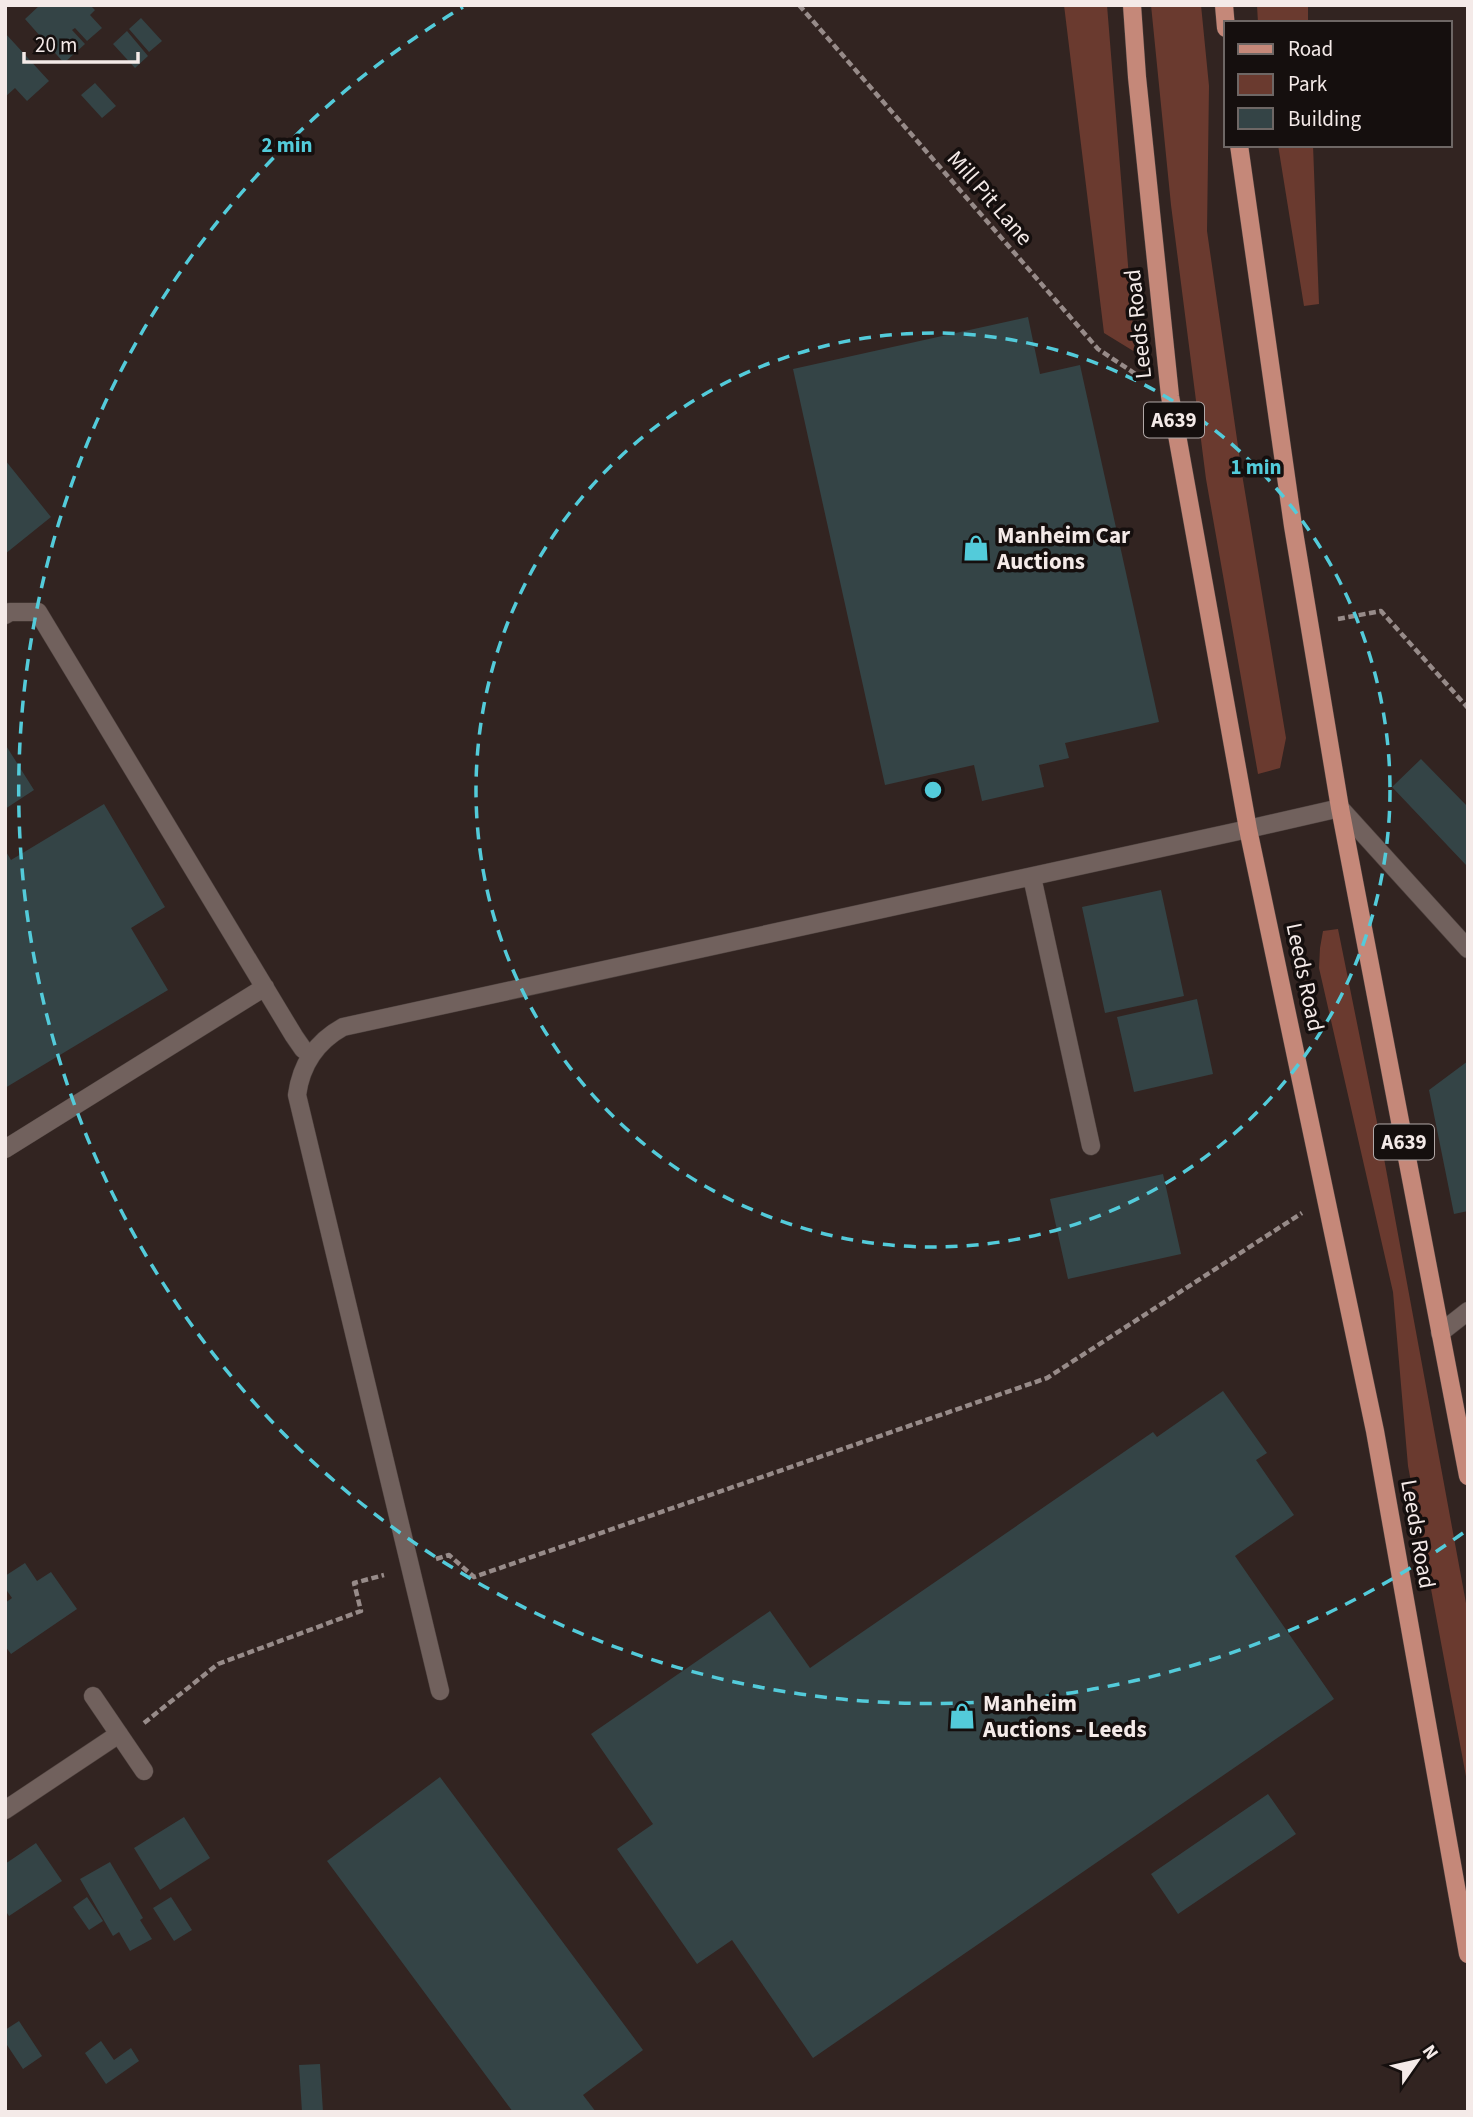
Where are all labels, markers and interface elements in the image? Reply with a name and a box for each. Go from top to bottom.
scale bar [24,21,138,65]
legend [1224,21,1452,147]
text: 20 m [35,30,77,60]
text: Road [1288,34,1333,64]
text: Park [1288,69,1328,99]
text: Building [1288,104,1362,134]
text: 2 min [261,130,313,160]
street label: Mill Pit Lane [939,143,1041,253]
street label: Leeds Road [1116,268,1160,380]
road number: A639 [1144,402,1204,438]
text: 1 min [1230,452,1282,482]
place label: Manheim Car Auctions [996,519,1131,578]
shop icon: Manheim Car Auctions [961,533,991,563]
centre of rings [921,778,945,802]
street label: Leeds Road [1277,920,1333,1034]
road number: A639 [1374,1124,1434,1160]
street label: Leeds Road [1392,1477,1444,1591]
place label: Manheim Auctions - Leeds [982,1687,1147,1746]
shop icon: Manheim Auctions - Leeds [947,1701,977,1731]
north arrow [1382,2026,1452,2096]
text: N [1415,2040,1445,2065]

